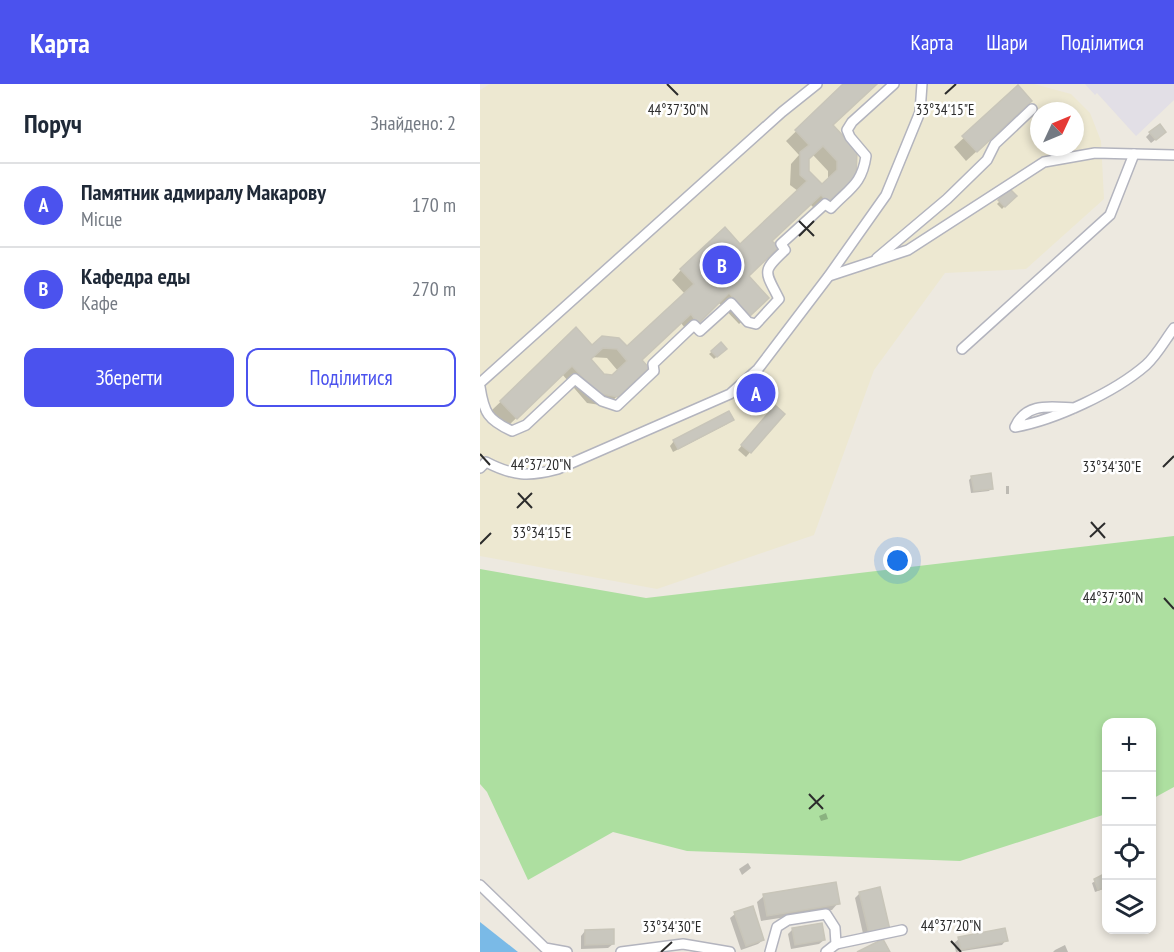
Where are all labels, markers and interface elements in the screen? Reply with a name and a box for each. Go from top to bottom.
text: Карта [30,24,90,61]
text: Карта [911,29,953,56]
text: Шари [986,29,1028,56]
text: Поділитися [1061,29,1144,56]
text: 44°37'30"N [648,100,708,119]
text: 33°34'15"E [915,100,975,119]
north arrow [1030,102,1084,156]
text: Поруч [24,107,82,140]
text: Знайдено: 2 [370,110,456,136]
text: Памятник адмиралу Макарову [81,178,326,206]
text: A [38,192,49,218]
text: 170 m [412,192,456,218]
text: Місце [81,206,122,232]
pin: B [702,242,742,288]
text: Кафедра еды [81,262,190,290]
text: B [39,276,48,302]
text: 270 m [412,276,456,302]
text: Кафе [81,290,118,316]
button: Зберегти [24,348,234,407]
button: Поділитися [246,348,456,407]
pin: A [736,370,776,416]
text: 44°37'20"N [511,455,571,474]
text: 33°34'30"E [1082,457,1142,476]
text: 33°34'15"E [512,523,572,542]
your location [883,546,912,575]
text: 44°37'30"N [1083,588,1143,607]
map controls [1102,718,1156,934]
button: + [1102,718,1156,772]
button: − [1102,772,1156,826]
button: locate [1102,826,1156,880]
button: layers [1102,880,1156,934]
text: 44°37'20"N [921,916,981,935]
text: 33°34'30"E [642,917,702,936]

